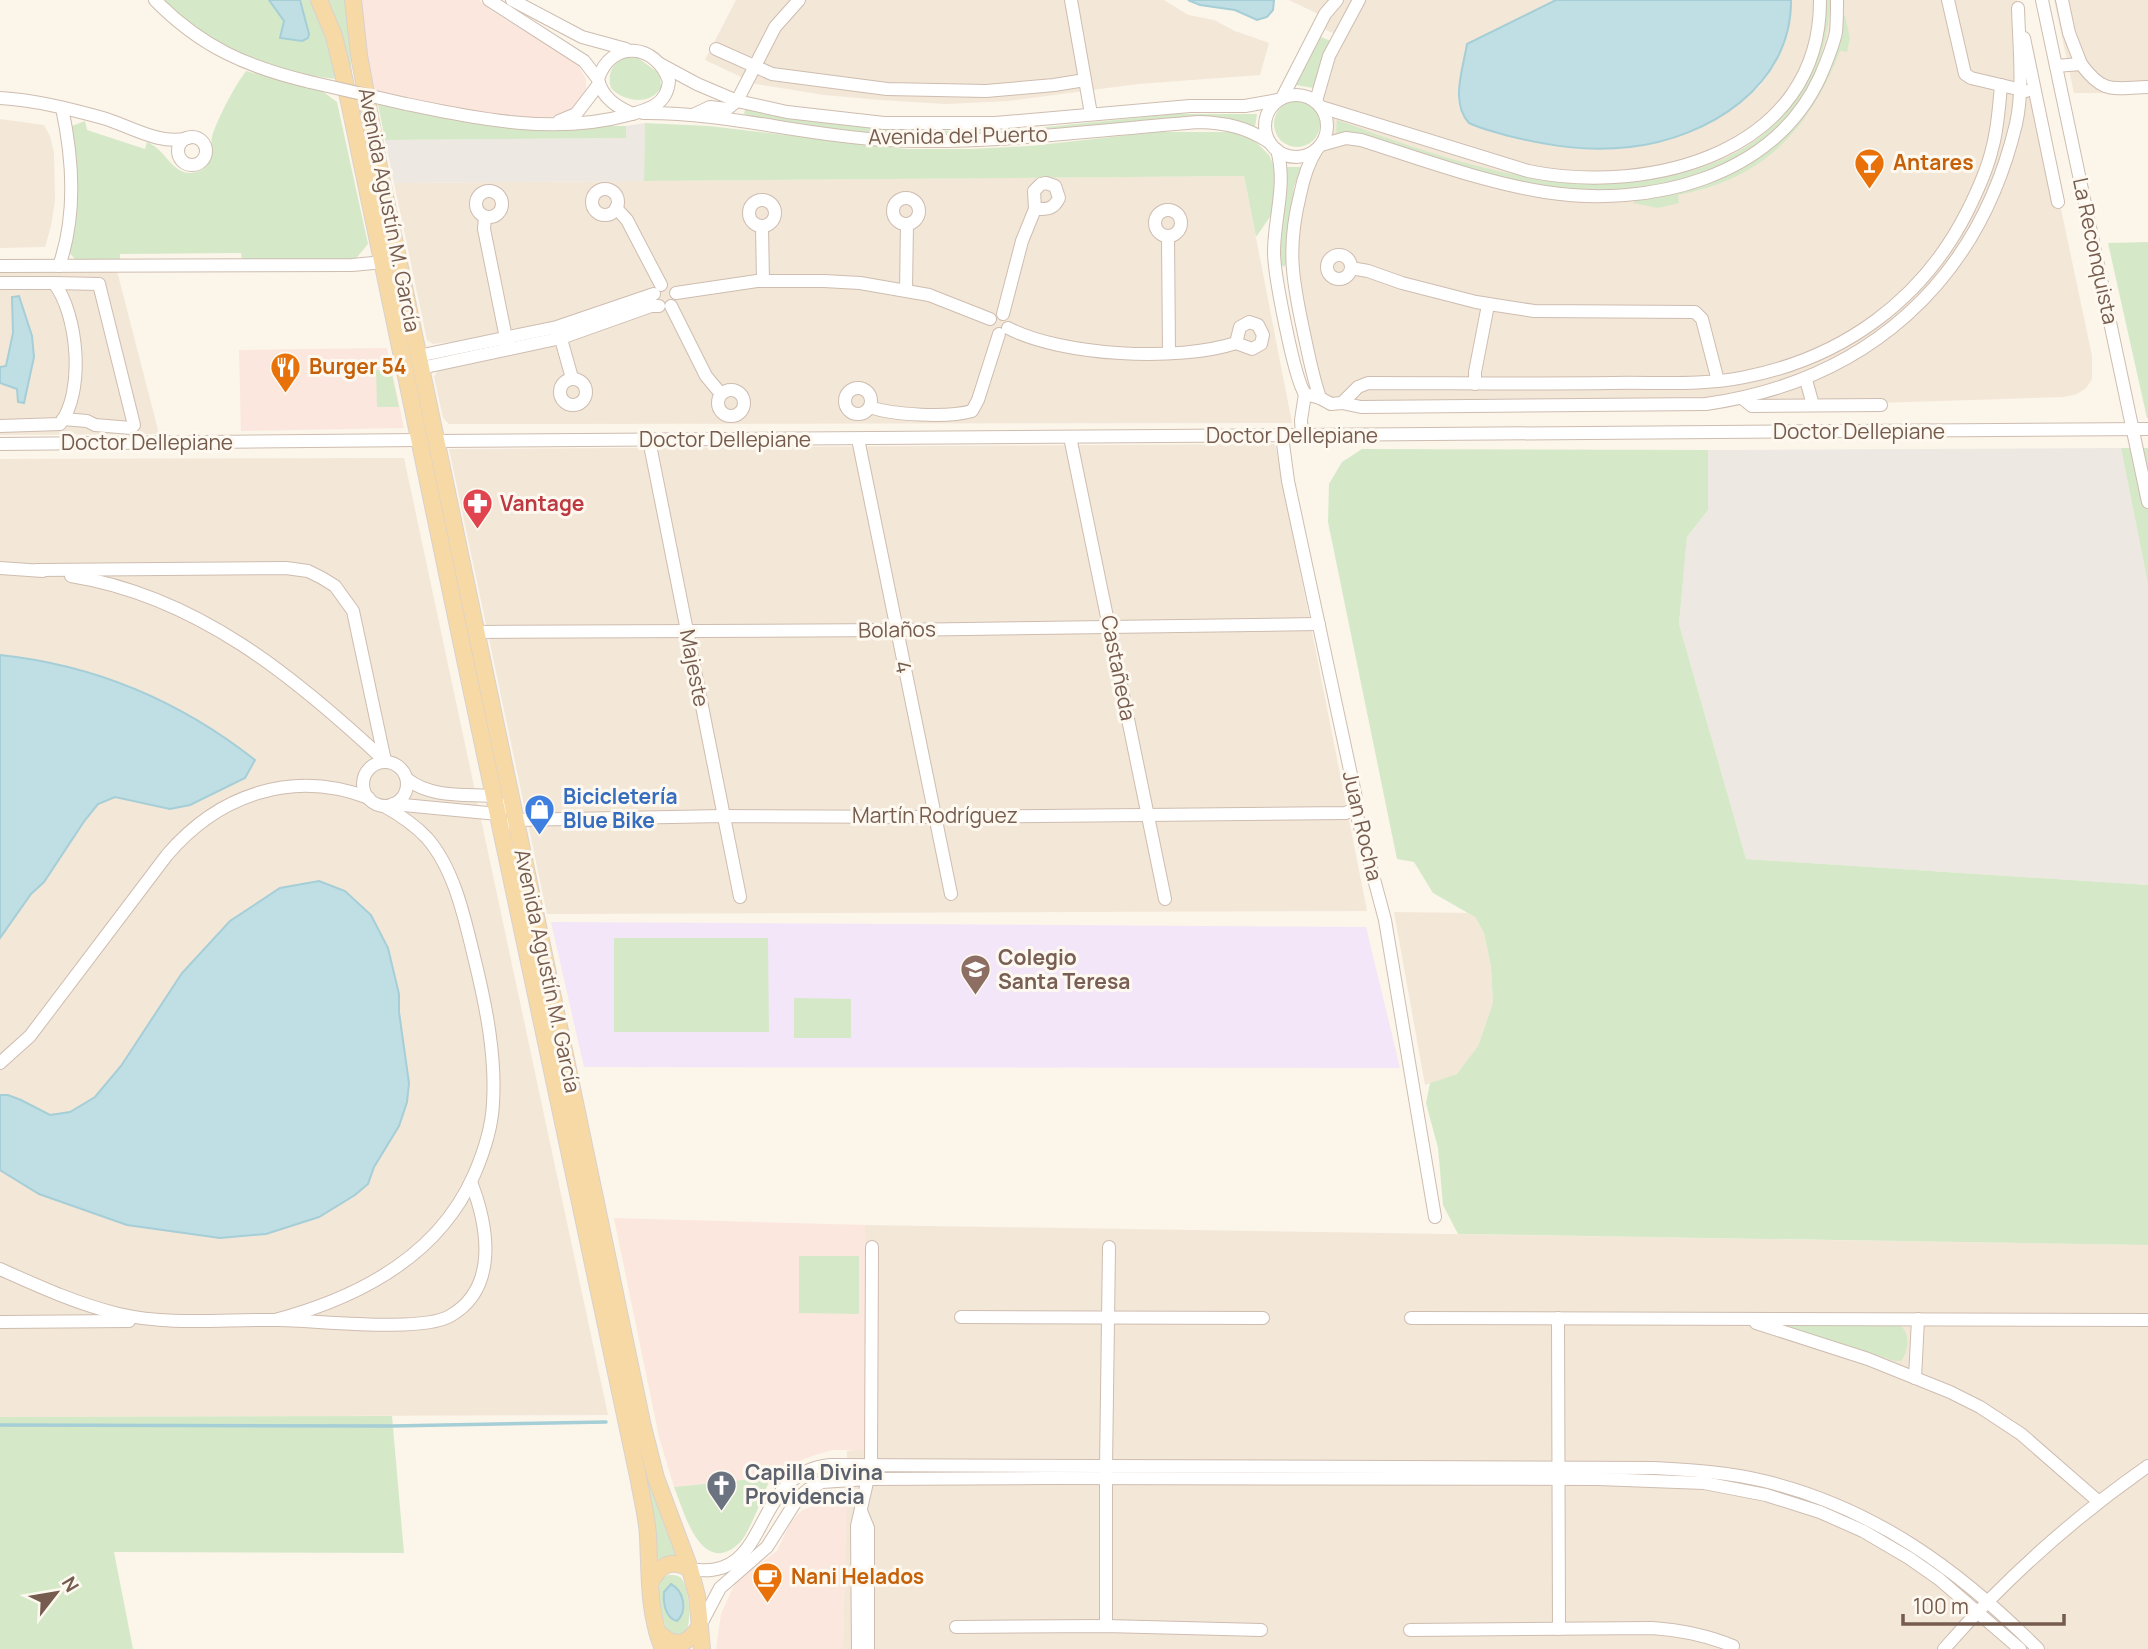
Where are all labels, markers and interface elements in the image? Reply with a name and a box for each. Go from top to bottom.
street label: Avenida Agustín M. García [353,85,427,334]
street label: Avenida del Puerto [868,119,1048,151]
bar icon: Antares [1853,146,1887,190]
place label: Antares [1893,148,1974,176]
street label: La Reconquista [2067,175,2125,327]
restaurant icon: Burger 54 [269,350,303,394]
place label: Burger 54 [309,352,407,380]
street label: Doctor Dellepiane [1773,417,1945,445]
street label: Doctor Dellepiane [1206,421,1378,449]
street label: Doctor Dellepiane [639,425,811,453]
street label: Doctor Dellepiane [61,428,233,456]
pharmacy icon: Vantage [460,487,494,531]
place label: Vantage [500,489,585,517]
street label: Castañeda [1095,613,1143,723]
street label: Bolaños [858,614,936,644]
street label: Majeste [674,627,716,709]
street label: 4 [889,658,919,676]
street label: Juan Rocha [1337,768,1389,883]
place label: Bicicletería Blue Bike [563,782,678,834]
shop icon: Bicicletería Blue Bike [523,792,557,836]
street label: Martín Rodríguez [852,801,1018,829]
street label: Avenida Agustín M. García [508,846,588,1095]
place label: Colegio Santa Teresa [998,943,1130,995]
school or university icon: Colegio Santa Teresa [958,953,992,997]
place label: Capilla Divina Providencia [745,1458,883,1510]
church icon: Capilla Divina Providencia [705,1468,739,1512]
north arrow [21,1558,91,1628]
cafe icon: Nani Helados [751,1560,785,1604]
place label: Nani Helados [791,1562,924,1590]
text: N [56,1572,85,1597]
scale bar [1903,1582,2064,1626]
text: 100 m [1913,1592,1969,1620]

